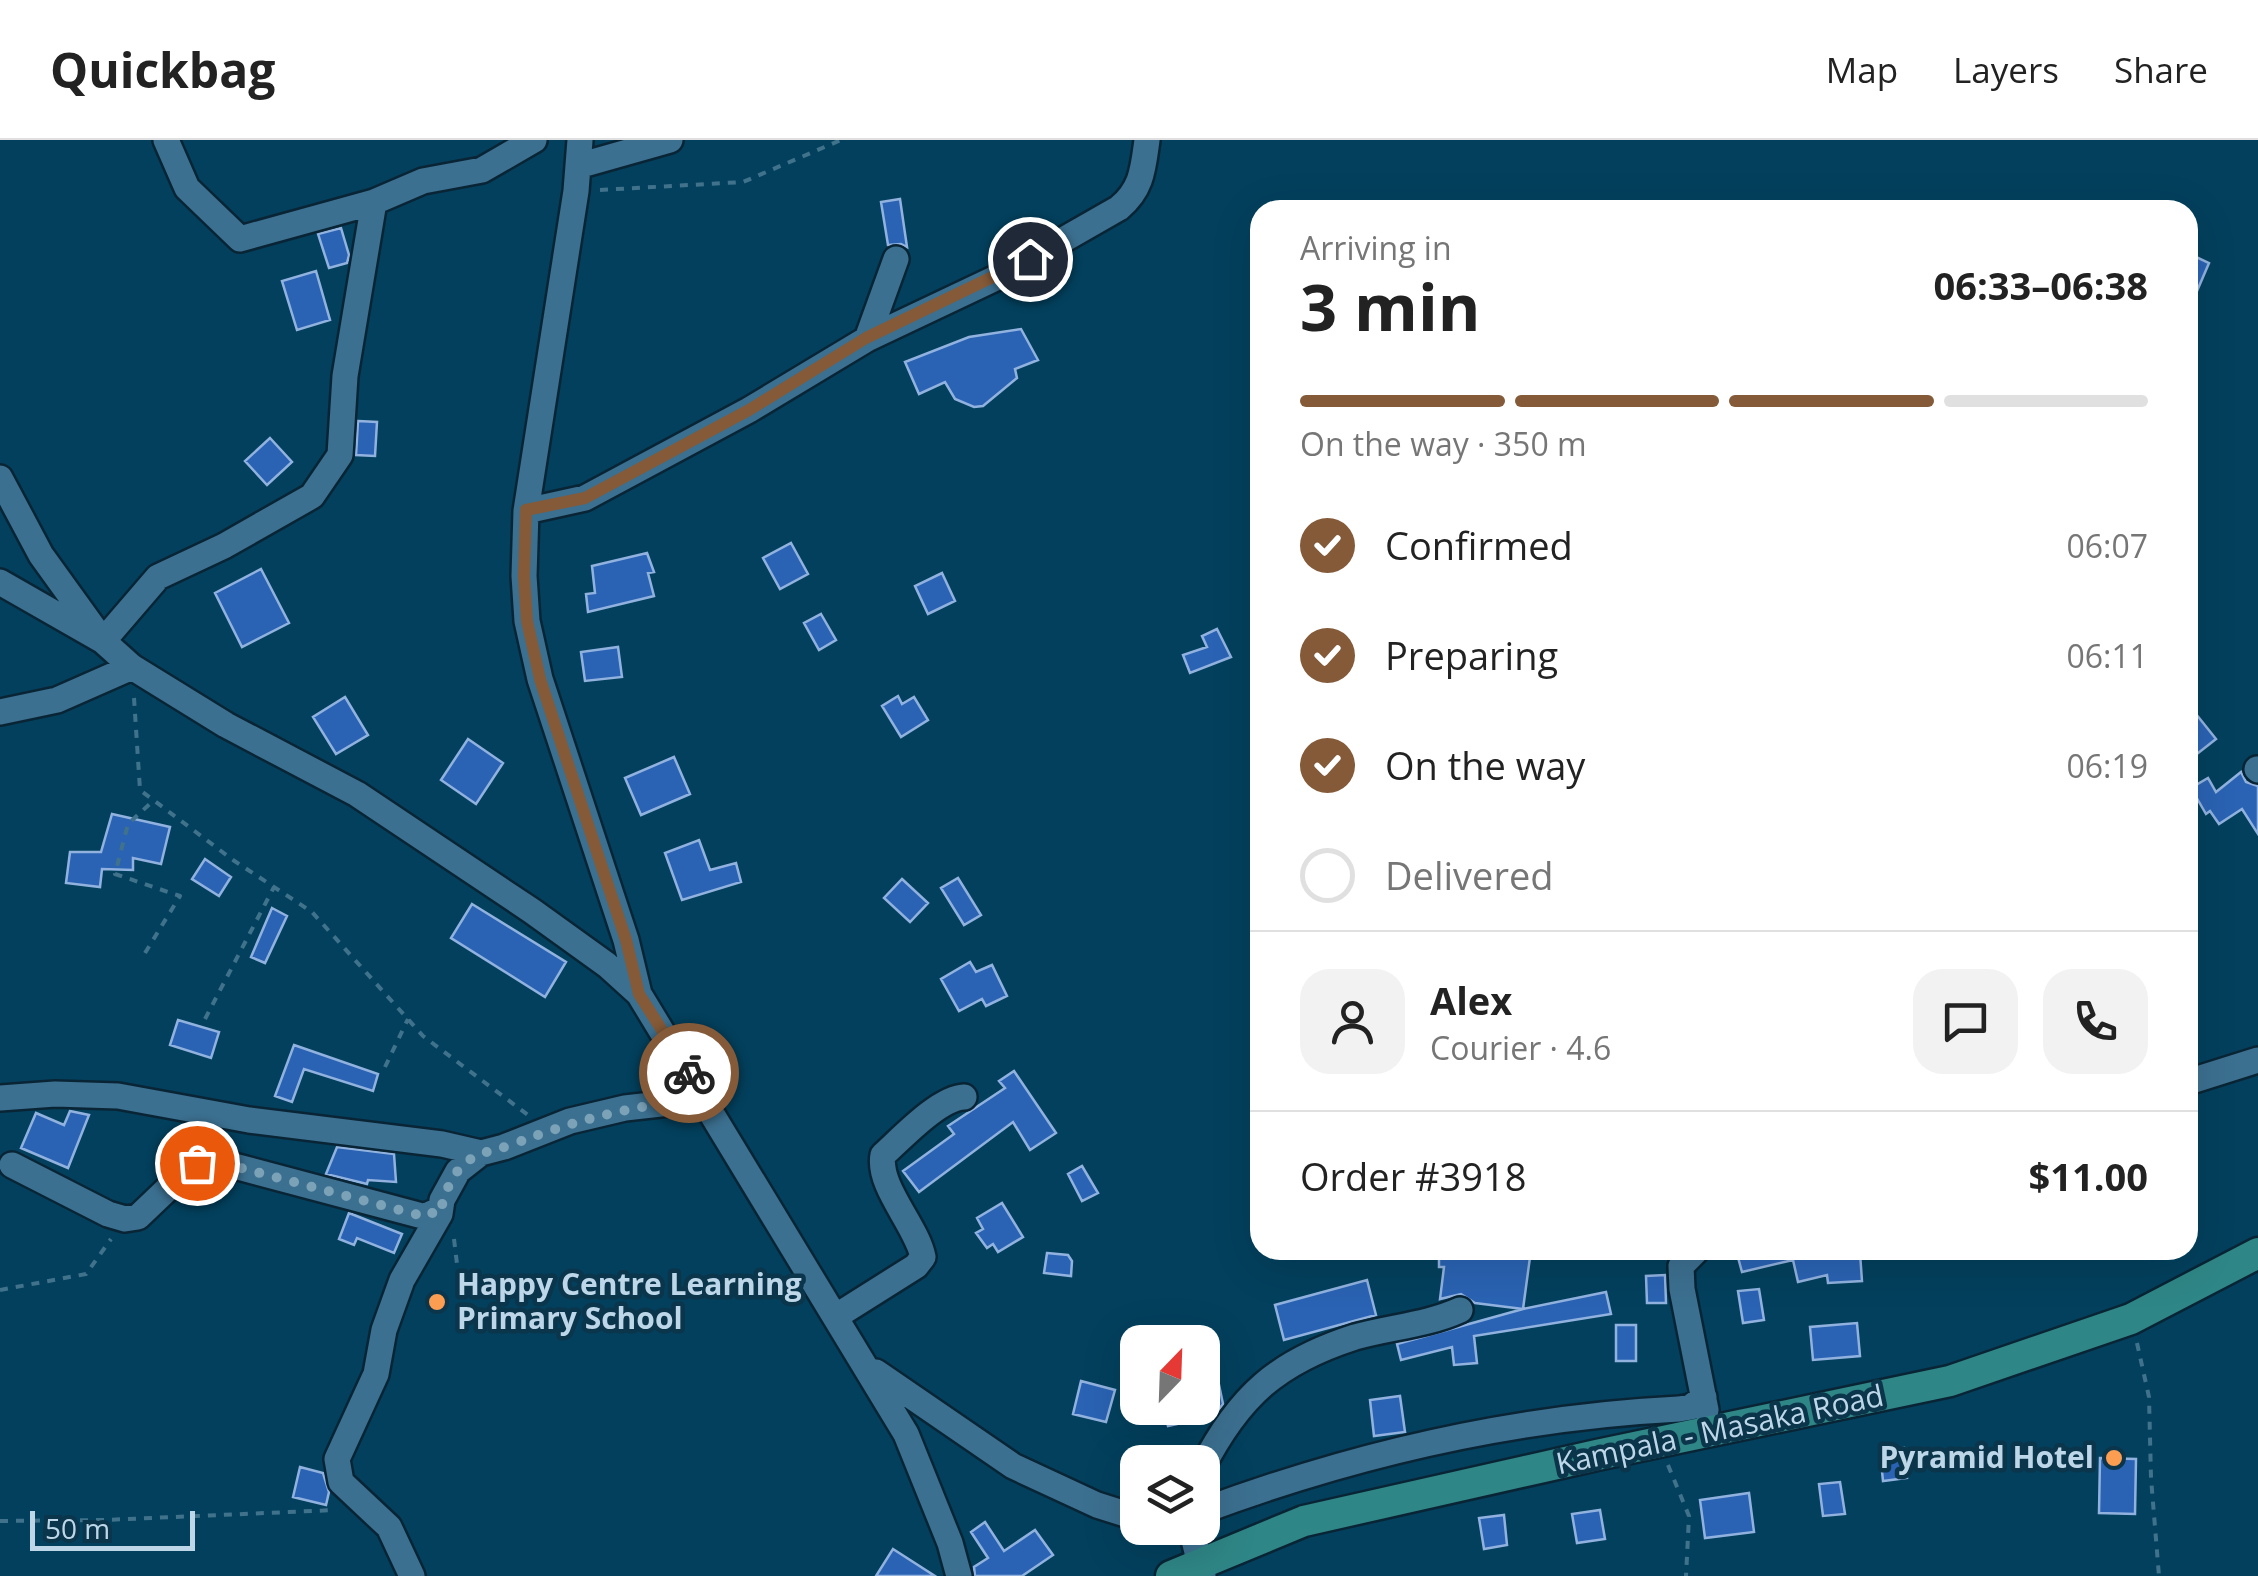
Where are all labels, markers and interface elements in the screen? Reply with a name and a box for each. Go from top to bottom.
text: Quickbag [50,37,275,102]
text: Map [1826,46,1898,93]
text: Layers [1953,46,2059,93]
text: Share [2114,46,2208,93]
pin [988,217,1073,302]
text: Arriving in [1300,226,1452,269]
icon: home [1003,232,1058,287]
text: 06:33–06:38 [1934,259,2148,311]
text: 3 min [1300,262,1480,350]
text: On the way · 350 m [1300,422,1587,465]
icon: check [1300,518,1355,573]
text: Confirmed [1385,519,1573,571]
text: 06:07 [2066,524,2148,567]
icon: check [1300,628,1355,683]
text: Preparing [1385,629,1558,681]
text: 06:11 [2066,634,2148,677]
icon: check [1300,738,1355,793]
text: On the way [1385,739,1585,791]
text: 06:19 [2066,744,2148,787]
text: Delivered [1385,849,1554,901]
button: person [1300,969,1405,1074]
button: chat [1913,969,2018,1074]
button: phone [2043,969,2148,1074]
text: Alex [1430,974,1512,1026]
courier [639,1023,739,1123]
text: Courier · 4.6 [1430,1026,1611,1069]
icon: bike [662,1046,717,1101]
pin [155,1121,240,1206]
icon: bag [170,1136,225,1191]
text: Order #3918 [1300,1150,1527,1202]
text: $11.00 [2029,1150,2148,1202]
place label: Happy Centre Learning Primary School [457,1263,802,1338]
marker: Happy Centre Learning Primary School [426,1291,448,1313]
north arrow [1120,1325,1220,1425]
map controls [1120,1325,1220,1545]
street label: Kampala - Masaka Road [1552,1374,1887,1483]
place label: Pyramid Hotel [1880,1436,2094,1477]
button: layers [1120,1445,1220,1545]
marker: Pyramid Hotel [2103,1447,2125,1469]
scale bar [30,1506,195,1550]
text: 50 m [45,1509,110,1547]

